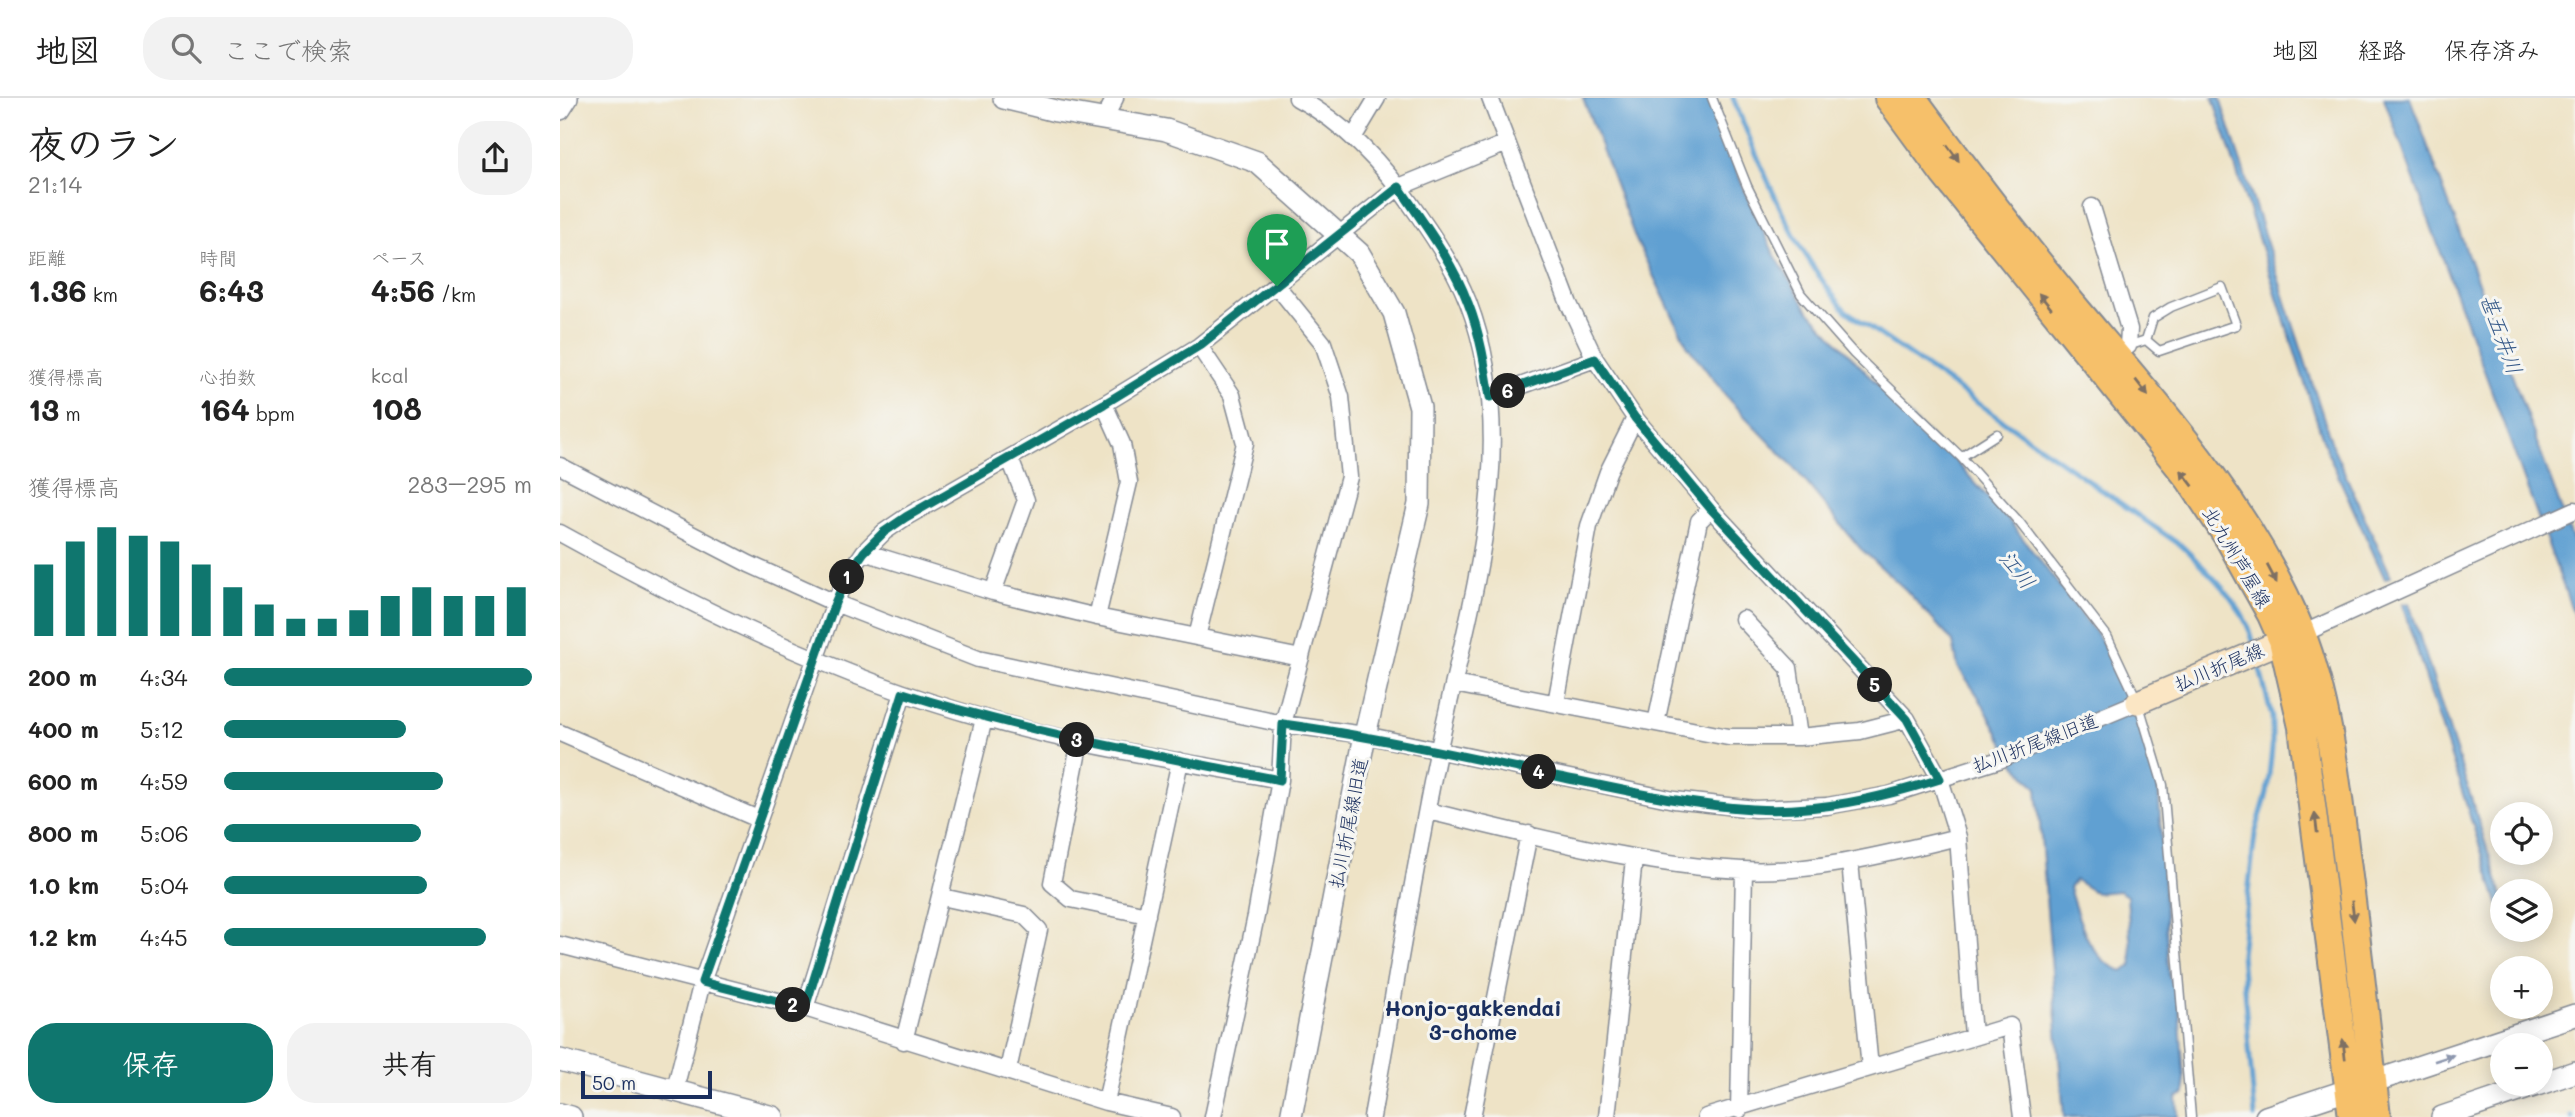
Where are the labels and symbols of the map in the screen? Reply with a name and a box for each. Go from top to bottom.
one-way arrow [1946,144,1960,162]
pin [1247,214,1307,286]
water label: 甚五井川 [2475,289,2529,378]
one-way arrow [2038,292,2053,310]
pin: 6 [1490,374,1525,408]
one-way arrow [2134,378,2149,396]
one-way arrow [2181,469,2195,487]
street label: 北九州芦屋線 [2197,501,2278,612]
water label: 江川 [1994,544,2042,594]
pin: 1 [830,560,864,594]
one-way arrow [2266,564,2278,583]
street label: 払川折尾線 [2170,636,2267,697]
pin: 5 [1858,668,1892,702]
street label: 払川折尾線旧道 [1968,707,2101,778]
pin: 3 [1060,722,1094,758]
pin: 4 [1522,754,1556,790]
street label: 払川折尾線旧道 [1323,755,1372,891]
one-way arrow [2310,812,2321,834]
one-way arrow [2348,900,2359,922]
pin: 2 [776,988,810,1023]
district label: Honjo-gakkendai 3-chome [1384,994,1562,1045]
one-way arrow [2339,1038,2350,1060]
one-way arrow [2434,1052,2455,1062]
scale bar [581,1068,712,1100]

